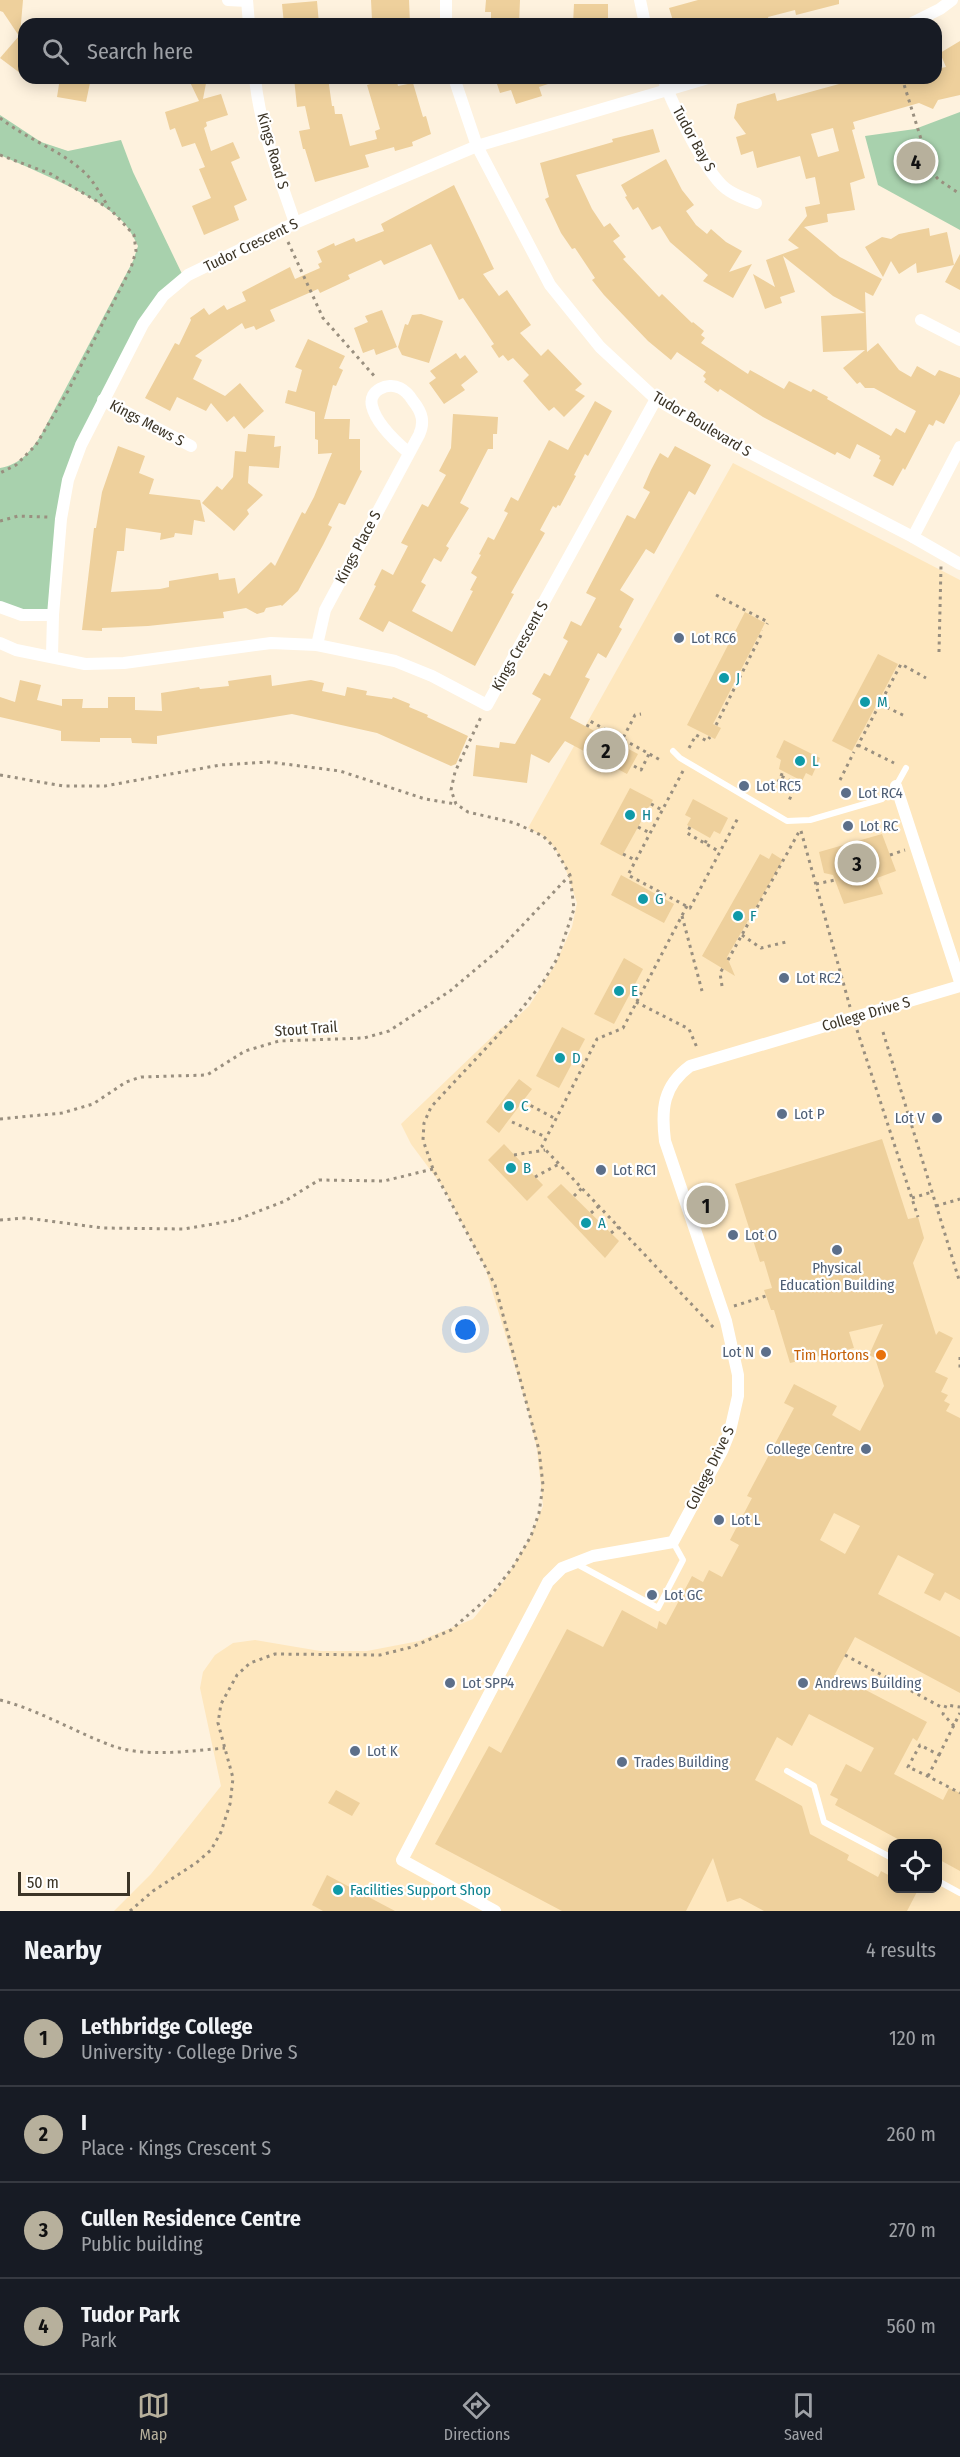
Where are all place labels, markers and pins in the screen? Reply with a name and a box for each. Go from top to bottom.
pin: 4 [896,138,936,184]
place label: Lot RC6 [691,629,736,647]
marker: Lot RC6 [672,631,686,645]
place label: J [736,669,740,687]
marker: J [717,671,731,685]
place label: M [877,693,888,711]
marker: M [858,695,872,709]
pin: 2 [586,728,626,772]
place label: L [812,752,819,770]
marker: L [793,754,807,768]
place label: Lot RC5 [756,777,801,795]
marker: Lot RC5 [737,779,751,793]
place label: Lot RC4 [858,784,903,802]
marker: Lot RC4 [839,786,853,800]
place label: H [642,806,651,824]
marker: H [623,808,637,822]
place label: Lot RC [860,817,899,835]
marker: Lot RC [841,819,855,833]
pin: 3 [838,840,876,886]
place label: G [655,890,664,908]
marker: G [636,892,650,906]
place label: F [750,907,757,925]
marker: F [731,909,745,923]
place label: Lot RC2 [796,969,841,987]
marker: Lot RC2 [777,971,791,985]
place label: E [631,982,638,1000]
marker: E [612,984,626,998]
place label: D [572,1049,581,1067]
marker: D [553,1051,567,1065]
place label: C [521,1097,529,1115]
marker: C [502,1099,516,1113]
place label: Lot P [794,1105,825,1123]
marker: Lot P [775,1107,789,1121]
place label: Lot V [895,1109,925,1127]
marker: Lot V [930,1111,944,1125]
place label: B [523,1159,531,1177]
marker: B [504,1161,518,1175]
place label: Lot RC1 [613,1161,656,1179]
marker: Lot RC1 [594,1163,608,1177]
pin: 1 [686,1182,726,1228]
place label: A [598,1214,606,1232]
marker: A [579,1216,593,1230]
place label: Lot O [745,1226,777,1244]
marker: Lot O [726,1228,740,1242]
marker: Physical Education Building [830,1243,844,1257]
place label: Physical Education Building [780,1259,894,1294]
place label: Lot N [722,1343,754,1361]
marker: Lot N [759,1345,773,1359]
place label: Tim Hortons [794,1346,869,1364]
marker: Tim Hortons [874,1348,888,1362]
place label: College Centre [766,1440,854,1458]
marker: College Centre [859,1442,873,1456]
place label: Lot L [731,1511,761,1529]
marker: Lot L [712,1513,726,1527]
place label: Lot GC [664,1586,703,1604]
marker: Lot GC [645,1588,659,1602]
place label: Lot SPP4 [462,1674,514,1692]
place label: Andrews Building [815,1674,921,1692]
marker: Lot SPP4 [443,1676,457,1690]
marker: Andrews Building [796,1676,810,1690]
place label: Lot K [367,1742,398,1760]
marker: Lot K [348,1744,362,1758]
place label: Trades Building [634,1753,729,1771]
marker: Trades Building [615,1755,629,1769]
place label: Facilities Support Shop [350,1881,491,1899]
marker: Facilities Support Shop [331,1883,345,1897]

